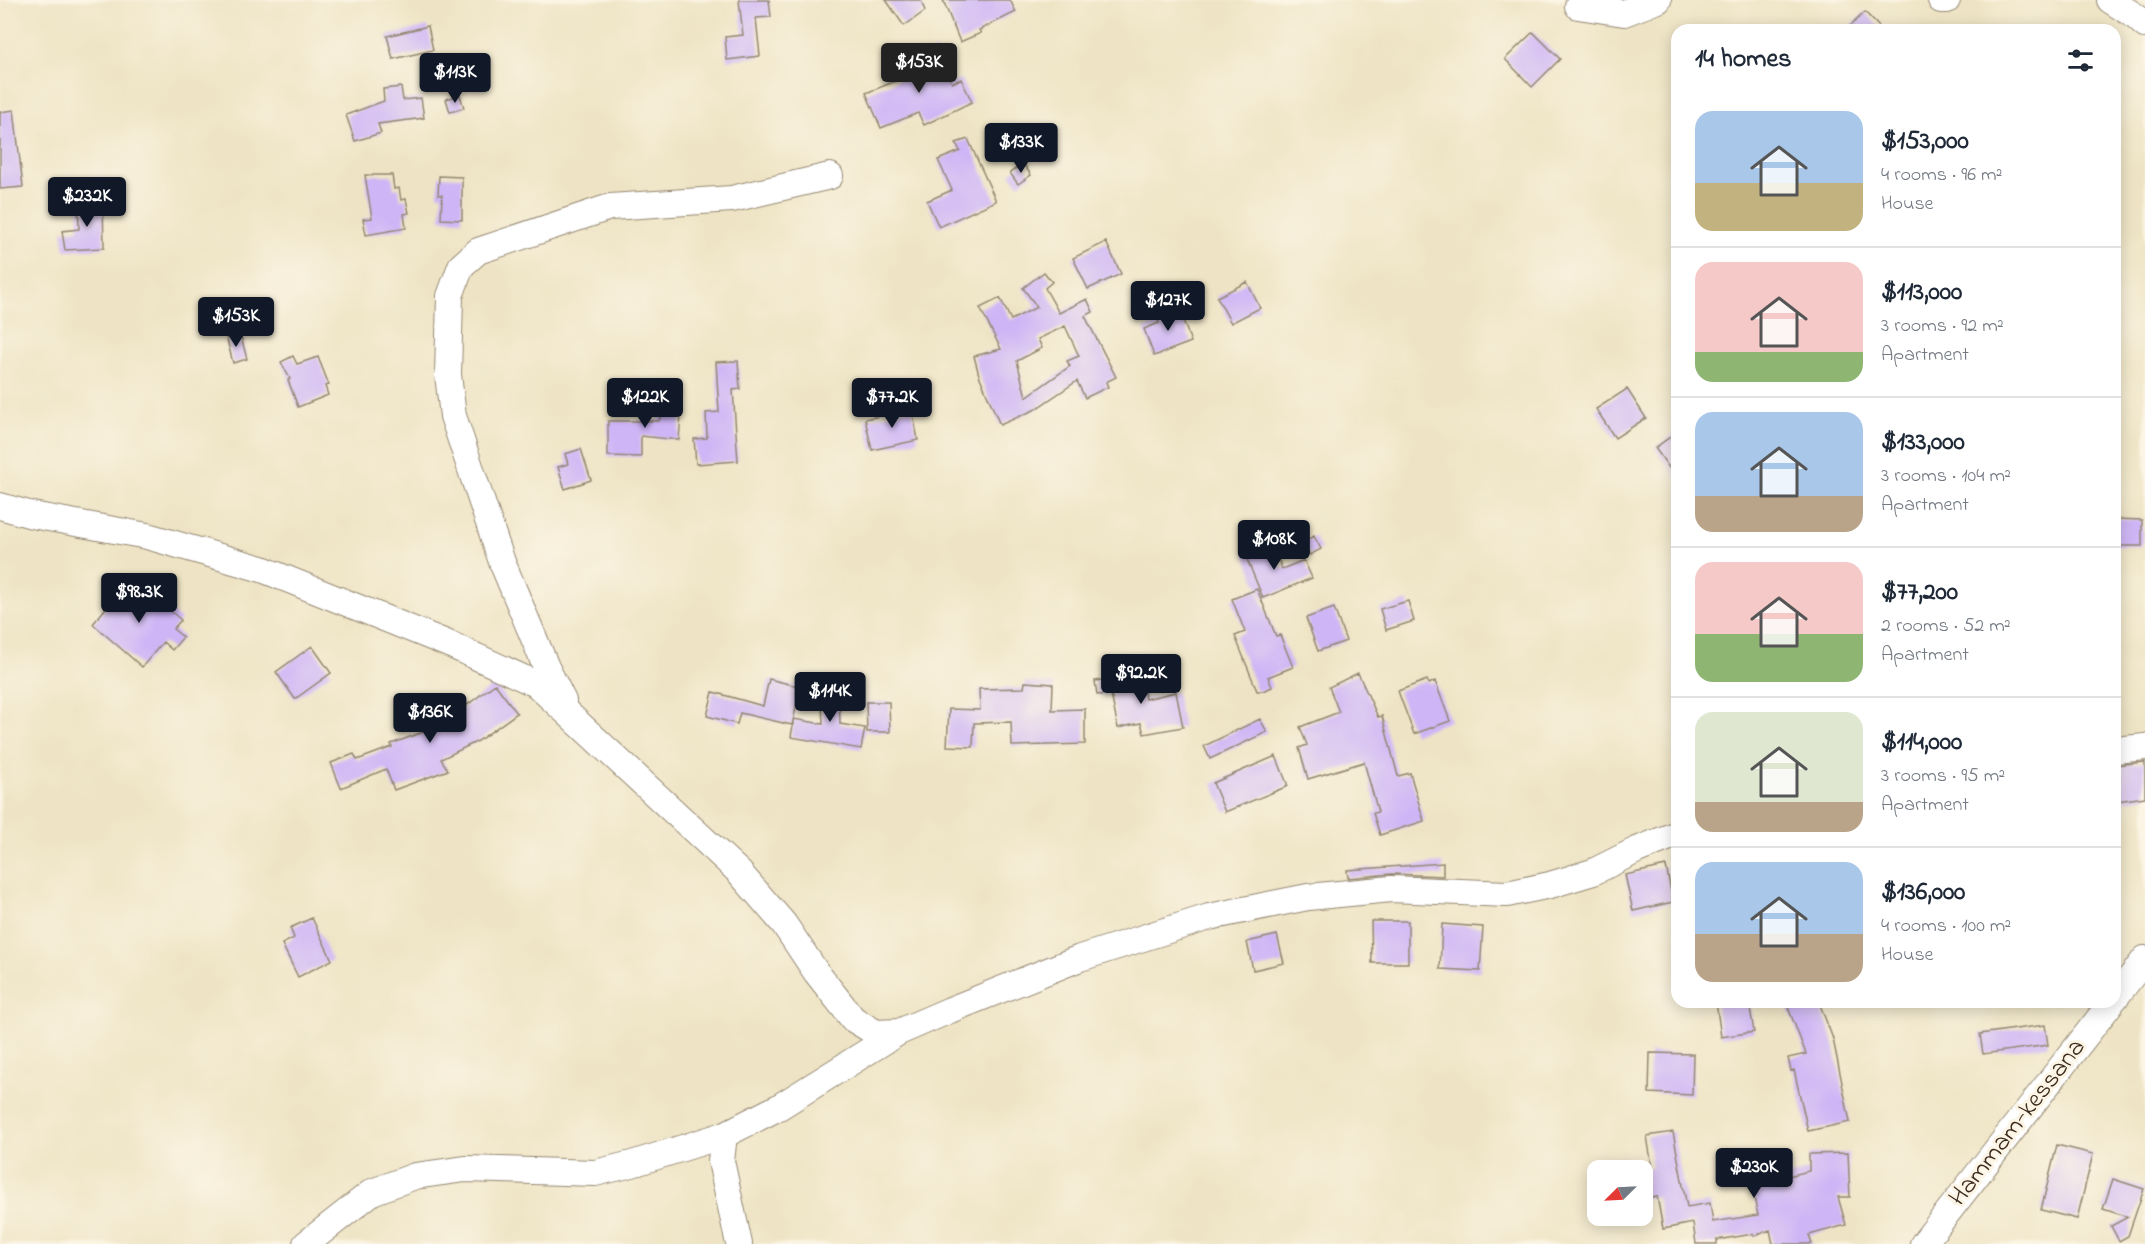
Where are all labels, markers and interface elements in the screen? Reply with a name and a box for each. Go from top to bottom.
text: 14 homes [1695,41,1791,79]
pin: $153K [877,43,961,94]
icon: filters [2064,44,2097,77]
text: $153K [895,48,943,77]
pin: $113K [413,53,497,104]
text: $113K [434,58,476,87]
pin: $133K [979,123,1063,174]
text: $153,000 [1881,123,1969,161]
text: $133K [999,128,1043,157]
icon: home [1743,135,1815,207]
text: 4 rooms · 96 m² [1881,161,2002,190]
pin: $232K [45,177,129,228]
text: $232K [62,182,112,211]
text: House [1881,190,1934,219]
text: $113,000 [1881,274,1962,312]
pin: $127K [1126,281,1210,332]
text: $127K [1145,286,1191,315]
icon: home [1743,286,1815,358]
pin: $153K [194,297,278,348]
text: $153K [212,302,260,331]
text: 3 rooms · 92 m² [1881,312,2004,341]
text: Apartment [1881,341,1969,370]
pin: $122K [603,378,687,429]
pin: $77.2K [843,378,941,429]
text: $122K [621,383,669,412]
text: $77.2K [866,383,918,412]
text: $133,000 [1881,424,1965,462]
icon: home [1743,436,1815,508]
text: 3 rooms · 104 m² [1881,462,2011,491]
text: Apartment [1881,491,1969,520]
pin: $108K [1232,520,1316,571]
text: $108K [1252,525,1296,554]
pin: $98.3K [90,573,188,624]
text: $77,200 [1881,574,1958,612]
text: $98.3K [115,578,163,607]
icon: home [1743,586,1815,658]
text: 2 rooms · 52 m² [1881,612,2011,641]
text: Apartment [1881,641,1969,670]
pin: $92.2K [1092,654,1190,705]
text: $92.2K [1115,659,1167,688]
pin: $114K [788,672,872,723]
text: $114K [809,677,851,706]
pin: $136K [388,693,472,744]
text: $136K [407,698,453,727]
text: $114,000 [1881,724,1962,762]
icon: home [1743,736,1815,808]
text: 3 rooms · 95 m² [1881,762,2005,791]
text: Apartment [1881,791,1969,820]
text: $136,000 [1881,874,1965,912]
icon: home [1743,886,1815,958]
text: 4 rooms · 100 m² [1881,912,2011,941]
text: House [1881,941,1934,970]
street label: Hammam-kessana [1940,1031,2096,1215]
pin: $230K [1712,1148,1796,1199]
text: $230K [1730,1153,1778,1182]
north arrow [1587,1160,1653,1226]
map controls [1587,1160,1653,1226]

